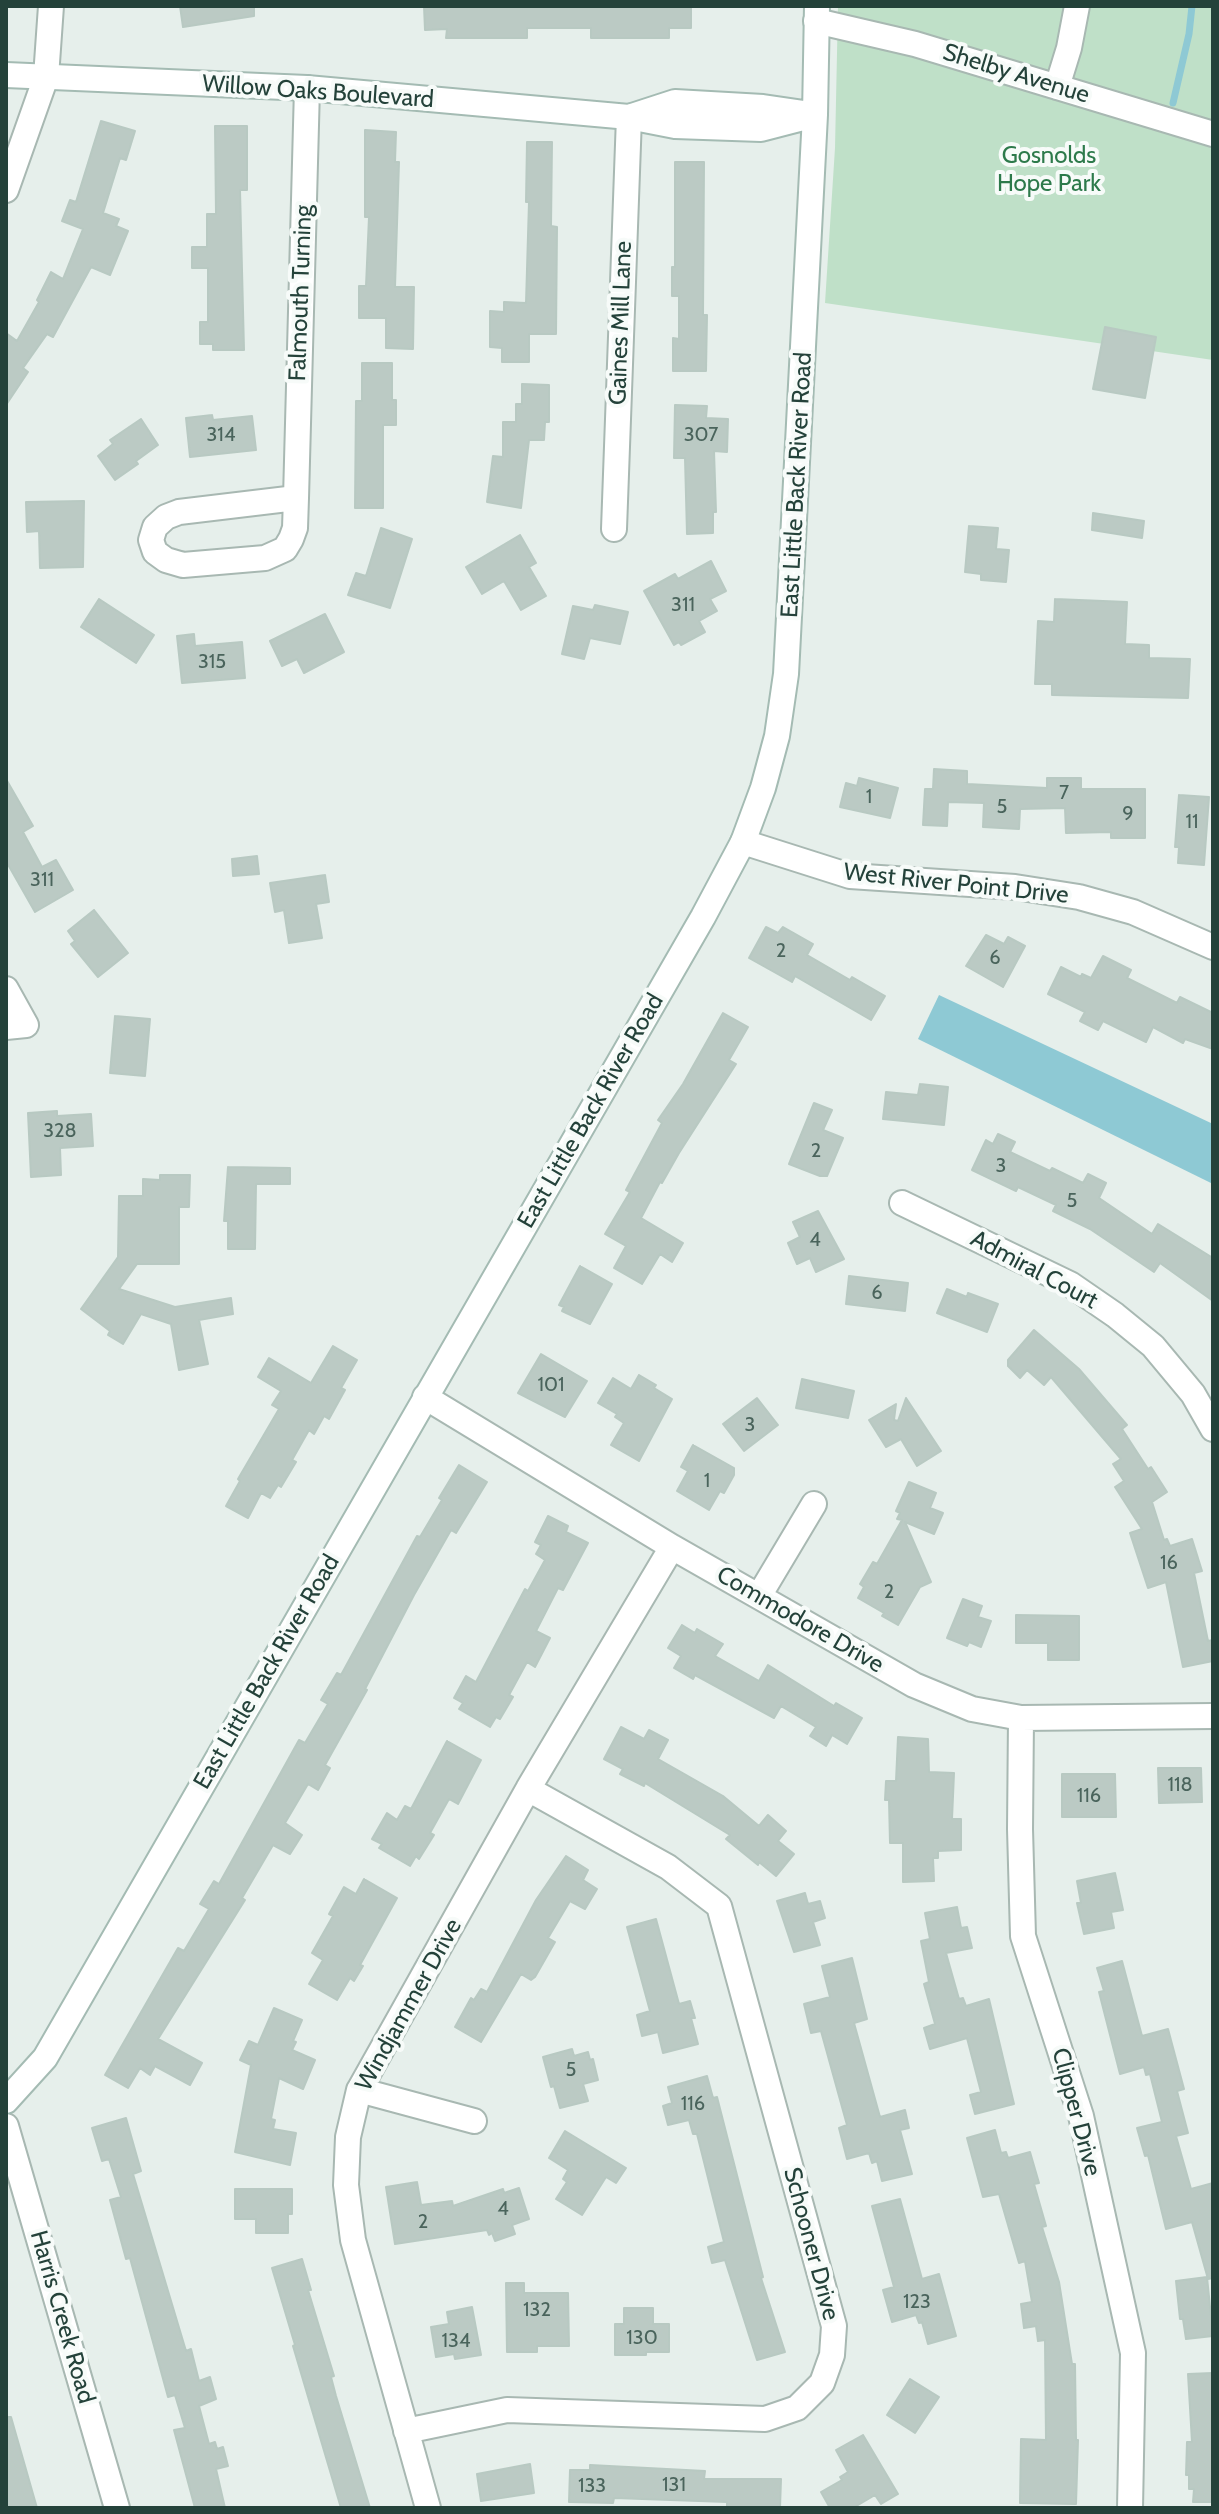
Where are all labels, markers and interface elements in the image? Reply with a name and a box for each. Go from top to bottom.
street label: Shelby Avenue [939,38,1093,110]
street label: Willow Oaks Boulevard [201,70,435,114]
park label: Gosnolds Hope Park [997,142,1101,198]
street label: Falmouth Turning [284,204,318,382]
street label: Gaines Mill Lane [604,241,638,405]
street label: East Little Back River Road [776,351,818,619]
house number: 314 [207,423,235,447]
house number: 307 [684,423,718,447]
house number: 311 [671,593,695,617]
house number: 315 [198,650,226,674]
house number: 7 [1059,781,1069,805]
house number: 1 [866,785,872,809]
house number: 5 [997,795,1007,819]
house number: 9 [1122,802,1134,826]
house number: 11 [1185,810,1199,834]
street label: West River Point Drive [842,858,1070,910]
house number: 311 [30,868,54,892]
house number: 2 [776,939,786,963]
house number: 6 [989,946,1001,970]
street label: East Little Back River Road [512,989,670,1233]
house number: 328 [43,1119,77,1143]
house number: 2 [811,1139,821,1163]
house number: 3 [996,1154,1006,1178]
house number: 5 [1067,1189,1077,1213]
street label: Admiral Court [965,1224,1103,1316]
house number: 4 [809,1228,821,1252]
house number: 6 [871,1281,883,1305]
house number: 101 [538,1373,564,1397]
house number: 3 [745,1413,755,1437]
house number: 1 [704,1469,710,1493]
street label: East Little Back River Road [188,1550,346,1794]
house number: 16 [1160,1551,1178,1575]
street label: Commodore Drive [711,1560,889,1680]
house number: 2 [884,1580,894,1604]
house number: 118 [1167,1773,1193,1797]
house number: 116 [1077,1784,1101,1808]
street label: Windjammer Drive [350,1914,468,2096]
street label: Clipper Drive [1045,2045,1107,2179]
house number: 5 [566,2058,576,2082]
house number: 116 [681,2092,705,2116]
street label: Schooner Drive [777,2165,845,2323]
house number: 4 [497,2197,509,2221]
house number: 2 [418,2210,428,2234]
street label: Harris Creek Road [24,2227,100,2407]
house number: 123 [903,2290,931,2314]
house number: 132 [523,2298,551,2322]
house number: 130 [626,2326,658,2350]
house number: 134 [442,2329,470,2353]
house number: 131 [662,2473,686,2497]
house number: 133 [578,2474,606,2498]

